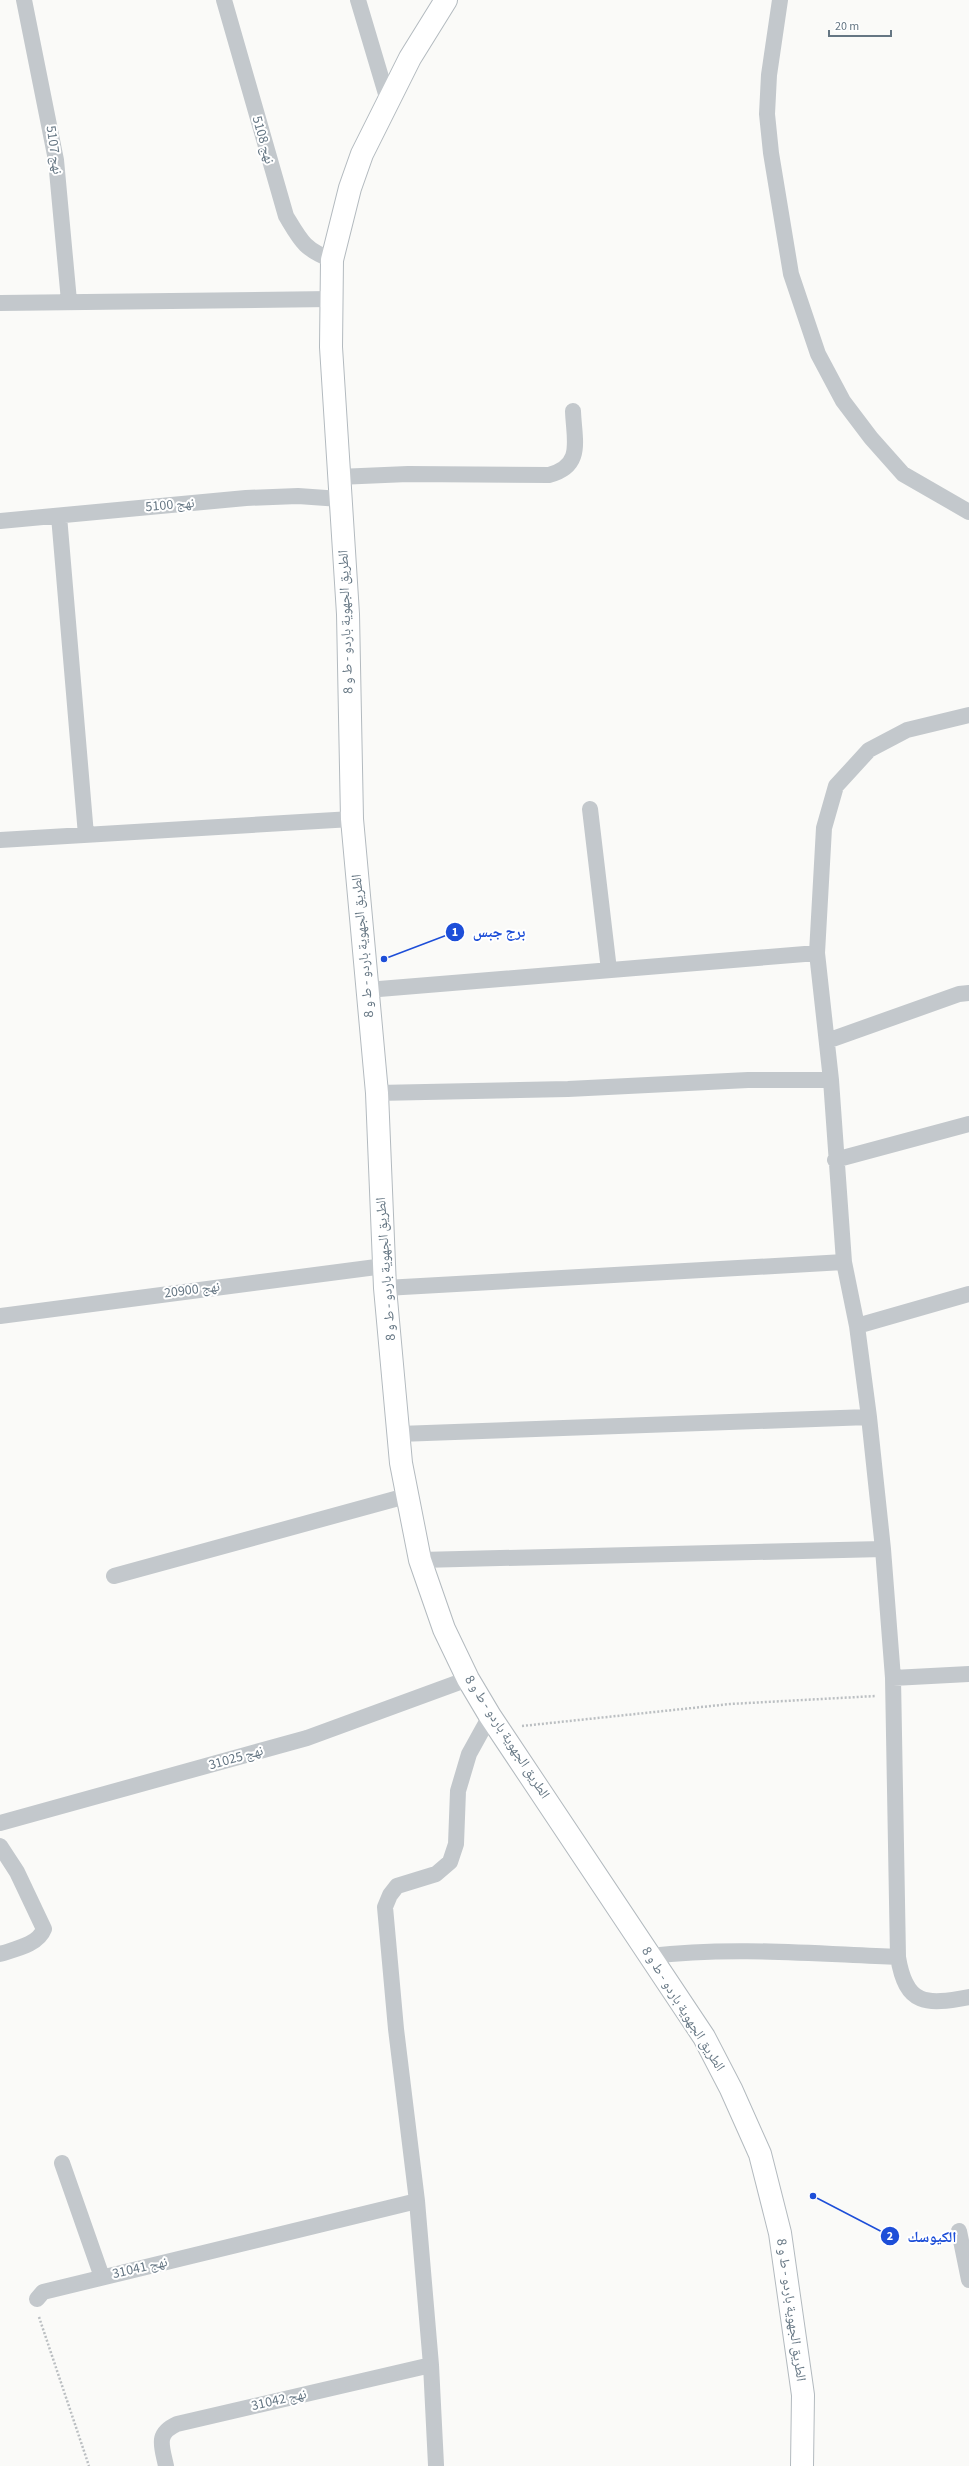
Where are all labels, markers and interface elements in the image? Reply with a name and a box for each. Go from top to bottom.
scale bar [829,12,891,38]
text: 20 m [835,18,859,35]
street label: نهج 5108 [247,114,279,167]
street label: نهج 5107 [41,124,67,176]
street label: نهج 5100 [145,493,196,517]
street label: الطريق الجهوية باردو - ط و 8 [333,550,359,694]
street label: الطريق الجهوية باردو - ط و 8 [347,874,379,1018]
callout: برج جبس [445,918,534,945]
text: برج جبس [473,922,525,943]
text: 1 [452,924,458,941]
street label: الطريق الجهوية باردو - ط و 8 [371,1197,401,1341]
street label: نهج 20900 [163,1277,221,1303]
street label: الطريق الجهوية باردو - ط و 8 [459,1671,555,1803]
street label: نهج 31025 [206,1741,266,1775]
street label: الطريق الجهوية باردو - ط و 8 [636,1943,730,2075]
callout: الكيوسك [880,2223,965,2250]
text: الكيوسك [908,2227,956,2248]
text: 2 [887,2228,893,2245]
street label: الطريق الجهوية باردو - ط و 8 [771,2237,811,2383]
street label: نهج 31041 [110,2252,170,2284]
street label: نهج 31042 [249,2384,309,2416]

